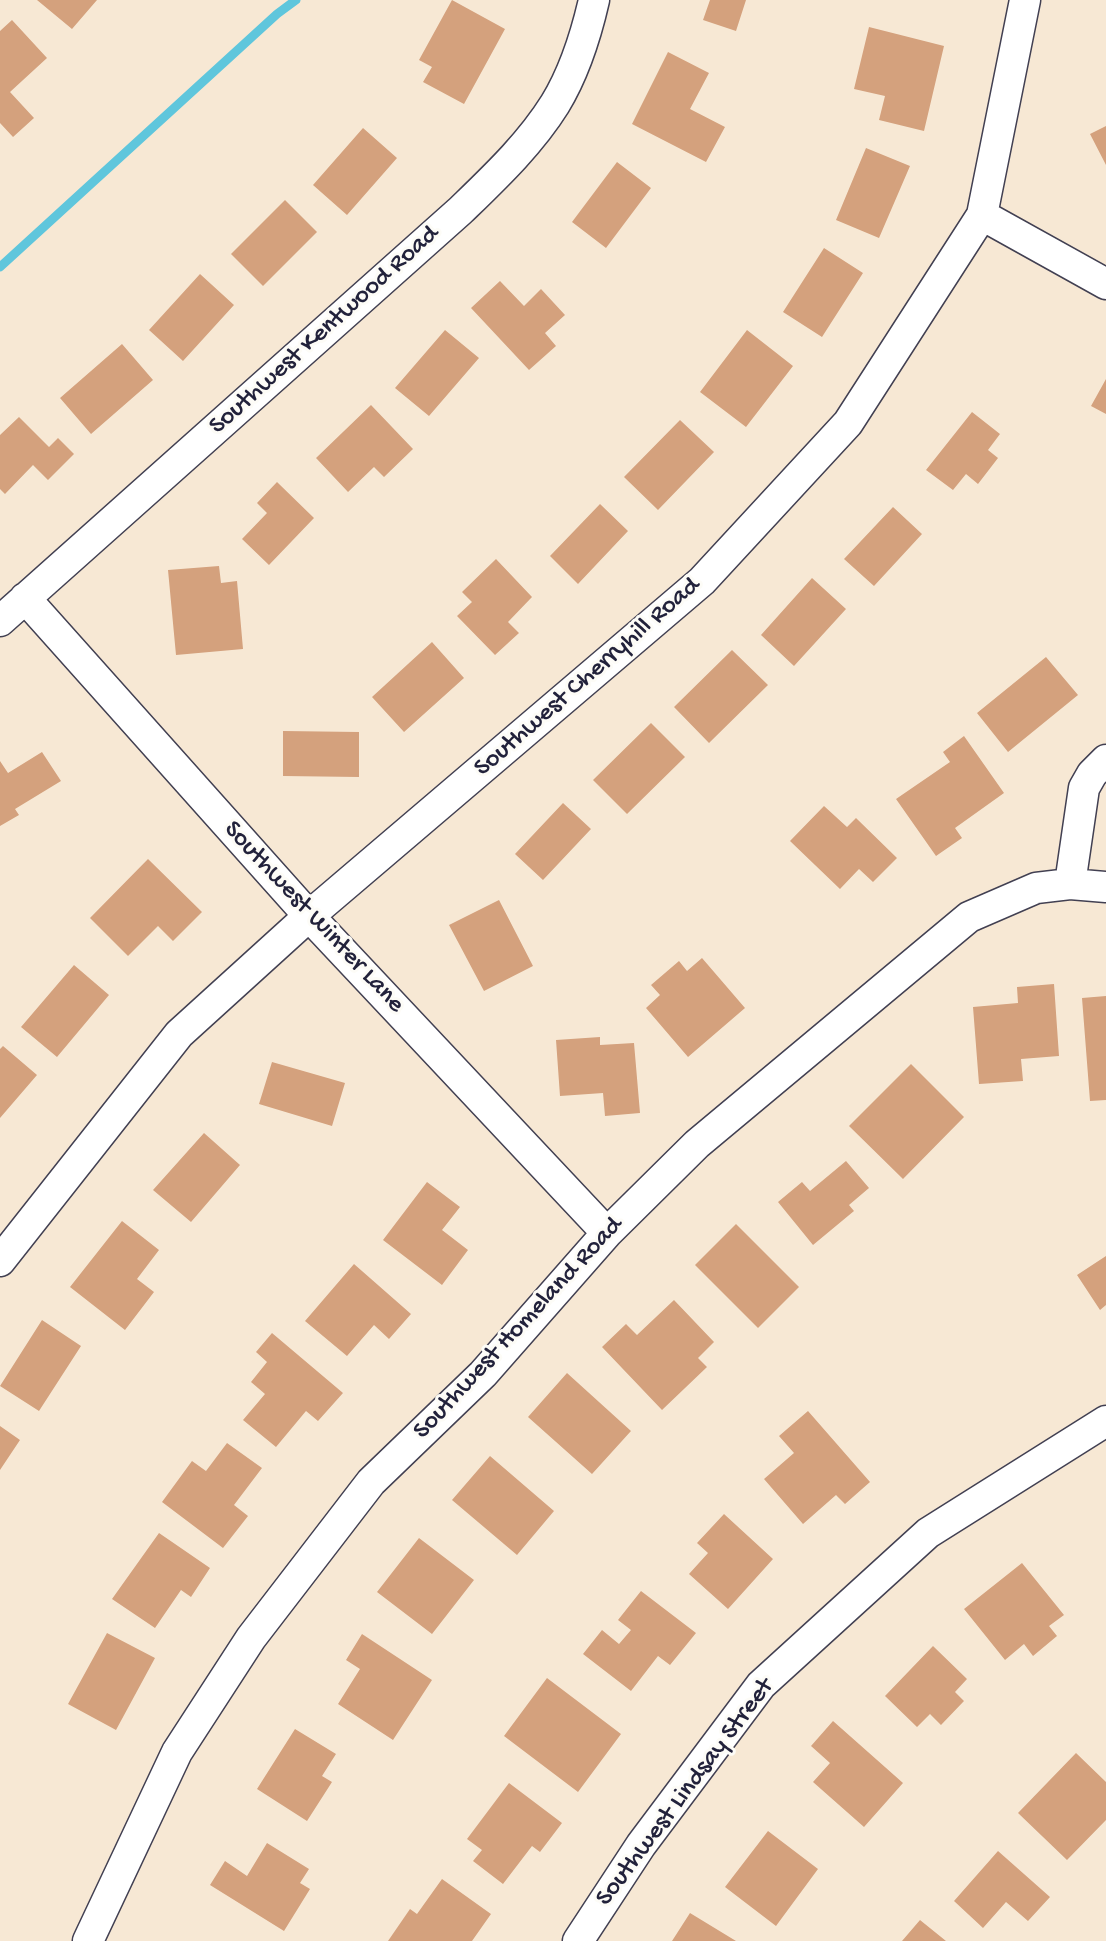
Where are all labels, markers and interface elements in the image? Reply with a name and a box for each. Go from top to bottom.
street label: Southwest Kentwood Road [204,220,446,442]
street label: Southwest Cherryhill Road [469,571,707,785]
street label: Southwest Winter Lane [216,815,410,1021]
street label: Southwest Homeland Road [408,1211,630,1447]
street label: Southwest Lindsay Street [590,1673,782,1913]

